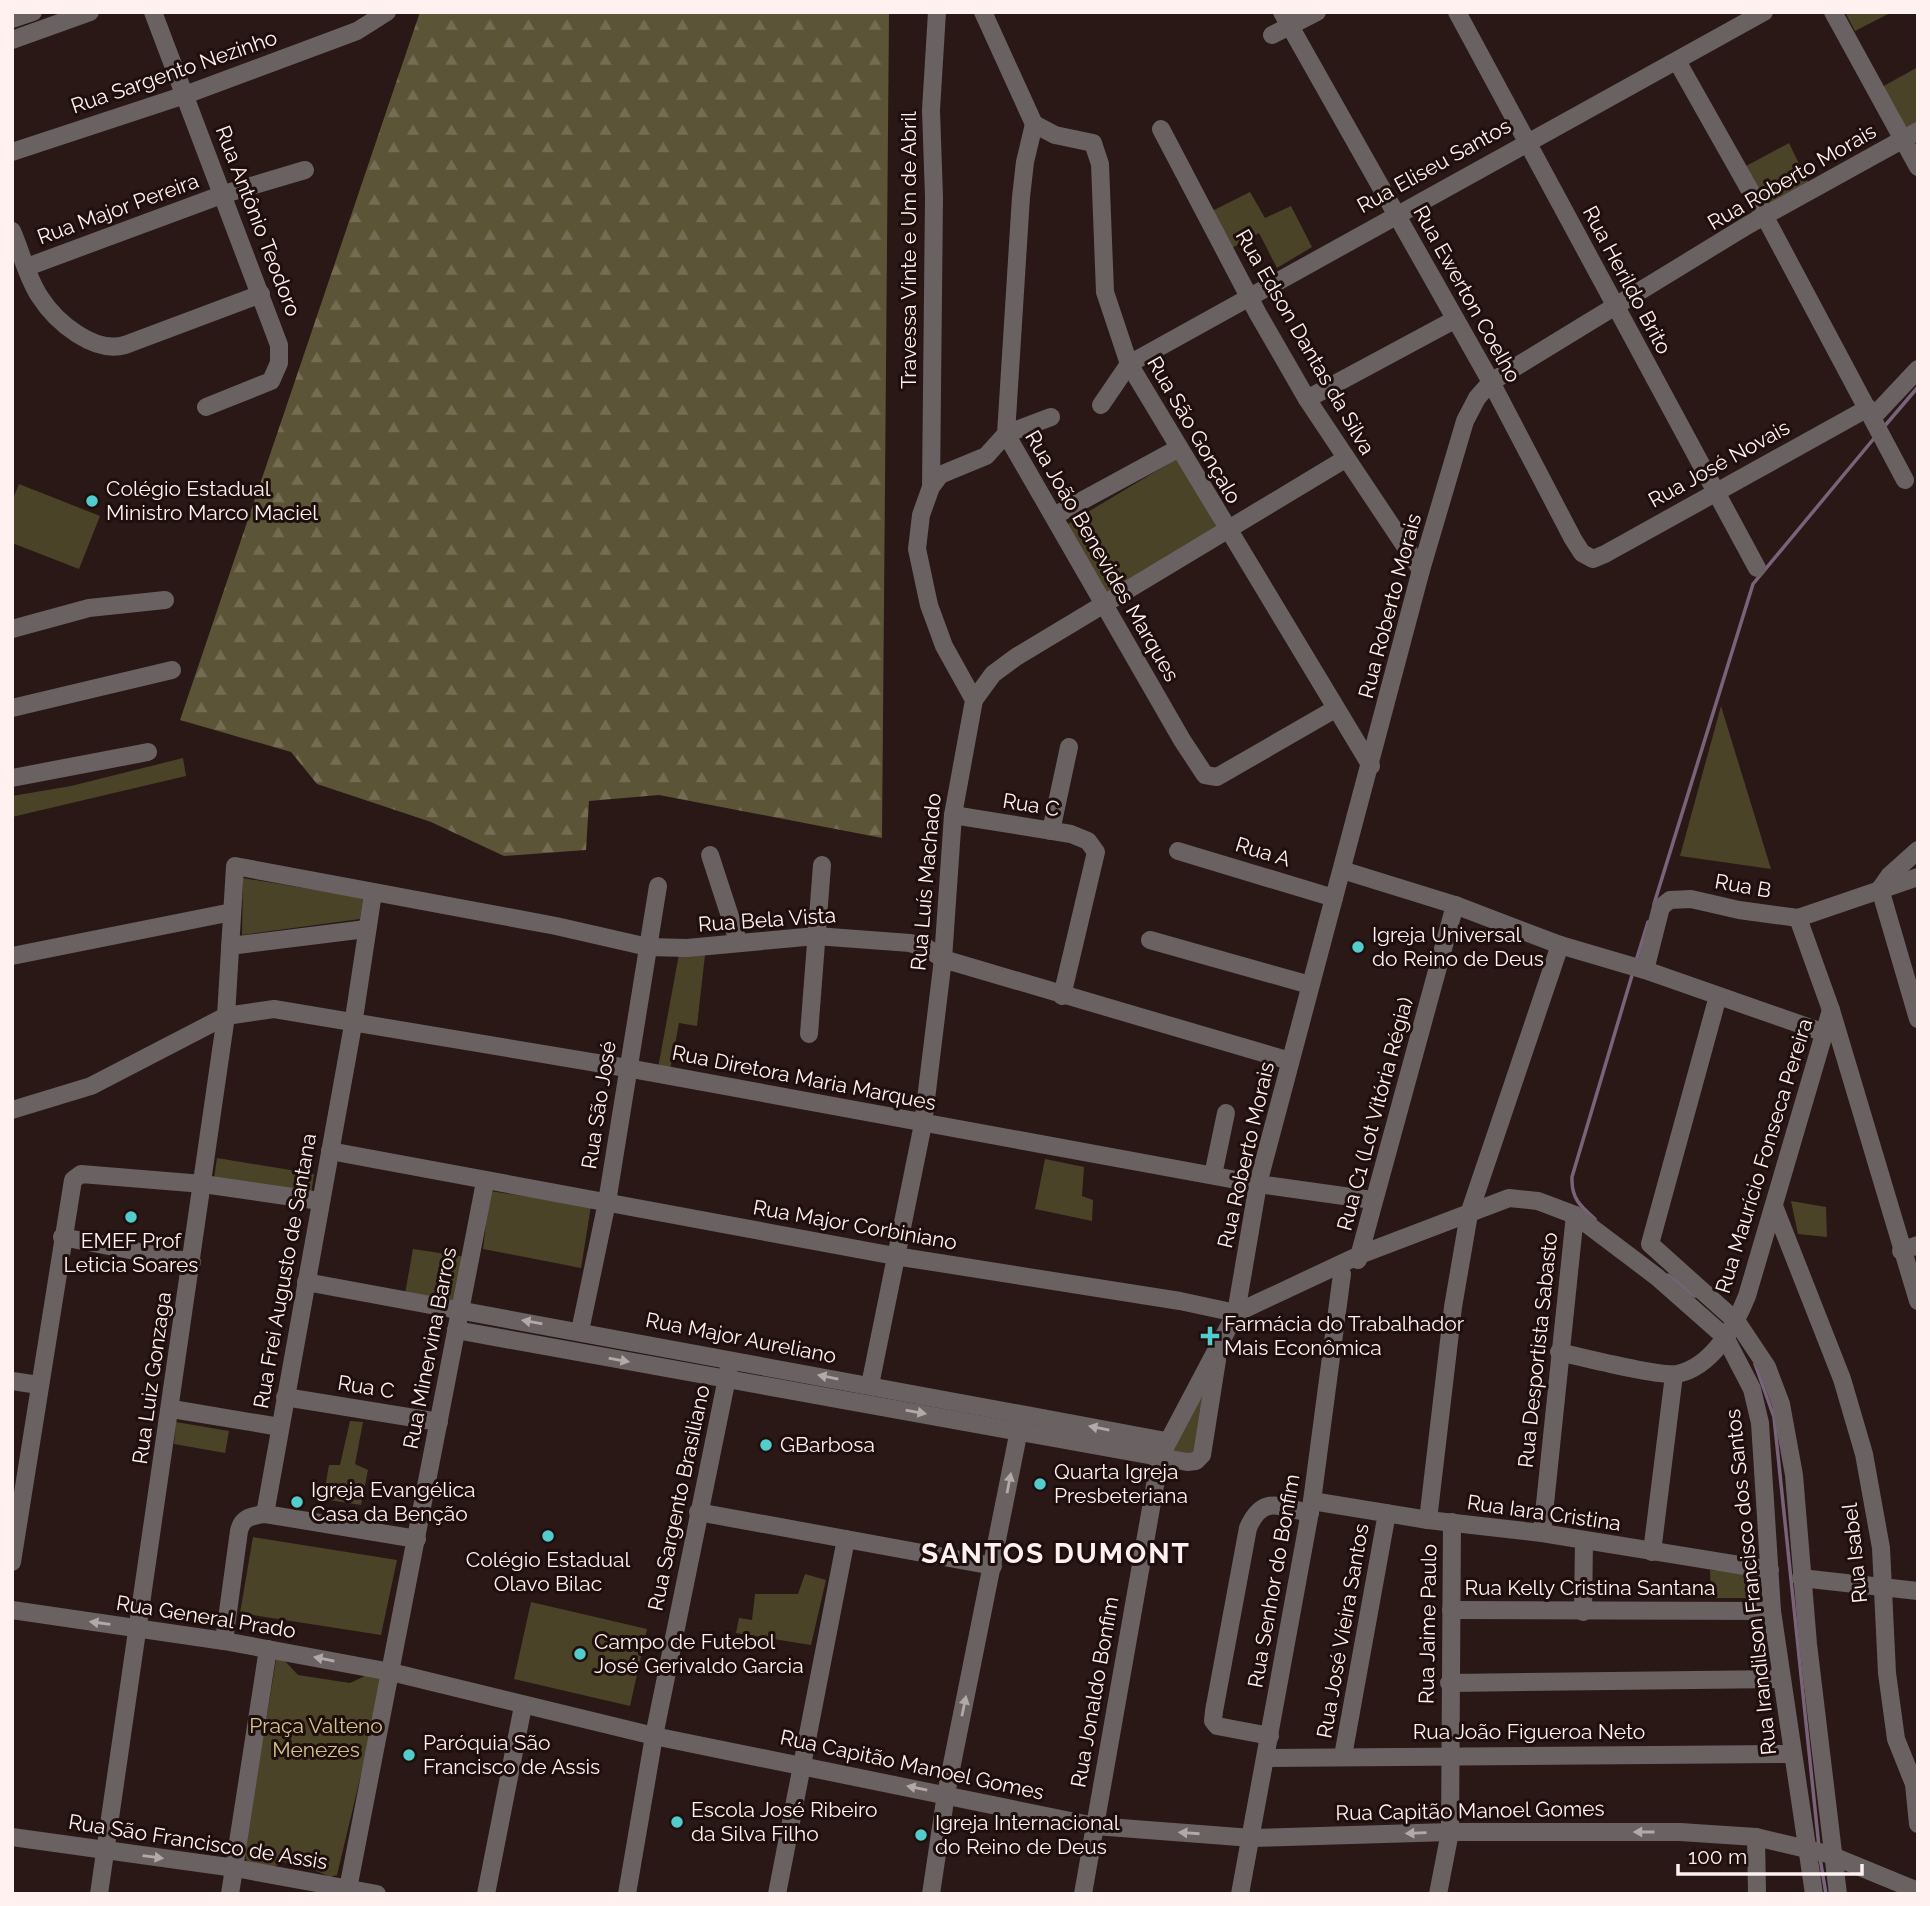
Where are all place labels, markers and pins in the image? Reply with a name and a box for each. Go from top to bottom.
place label: Colégio Estadual Ministro Marco Maciel [106,476,318,525]
marker: Colégio Estadual Ministro Marco Maciel [84,493,100,509]
place label: Igreja Universal do Reino de Deus [1372,922,1544,971]
marker: Igreja Universal do Reino de Deus [1350,939,1366,955]
marker: EMEF Prof Leticia Soares [123,1209,139,1225]
place label: EMEF Prof Leticia Soares [64,1228,198,1277]
place label: Farmácia do Trabalhador Mais Econômica [1224,1311,1465,1360]
marker: Farmácia do Trabalhador Mais Econômica [1202,1328,1218,1344]
place label: GBarbosa [780,1432,875,1457]
marker: GBarbosa [758,1437,774,1453]
place label: Quarta Igreja Presbeteriana [1054,1459,1188,1508]
marker: Quarta Igreja Presbeteriana [1032,1476,1048,1492]
place label: Igreja Evangélica Casa da Benção [311,1477,475,1526]
marker: Igreja Evangélica Casa da Benção [289,1494,305,1510]
marker: Colégio Estadual Olavo Bilac [540,1528,556,1544]
place label: Colégio Estadual Olavo Bilac [466,1547,630,1596]
place label: Campo de Futebol José Gerivaldo Garcia [594,1629,804,1678]
marker: Campo de Futebol José Gerivaldo Garcia [572,1646,588,1662]
place label: Paróquia São Francisco de Assis [423,1730,600,1779]
marker: Paróquia São Francisco de Assis [401,1747,417,1763]
place label: Escola José Ribeiro da Silva Filho [691,1797,878,1846]
place label: Igreja Internacional do Reino de Deus [935,1810,1120,1859]
marker: Escola José Ribeiro da Silva Filho [669,1814,685,1830]
marker: Igreja Internacional do Reino de Deus [913,1827,929,1843]

